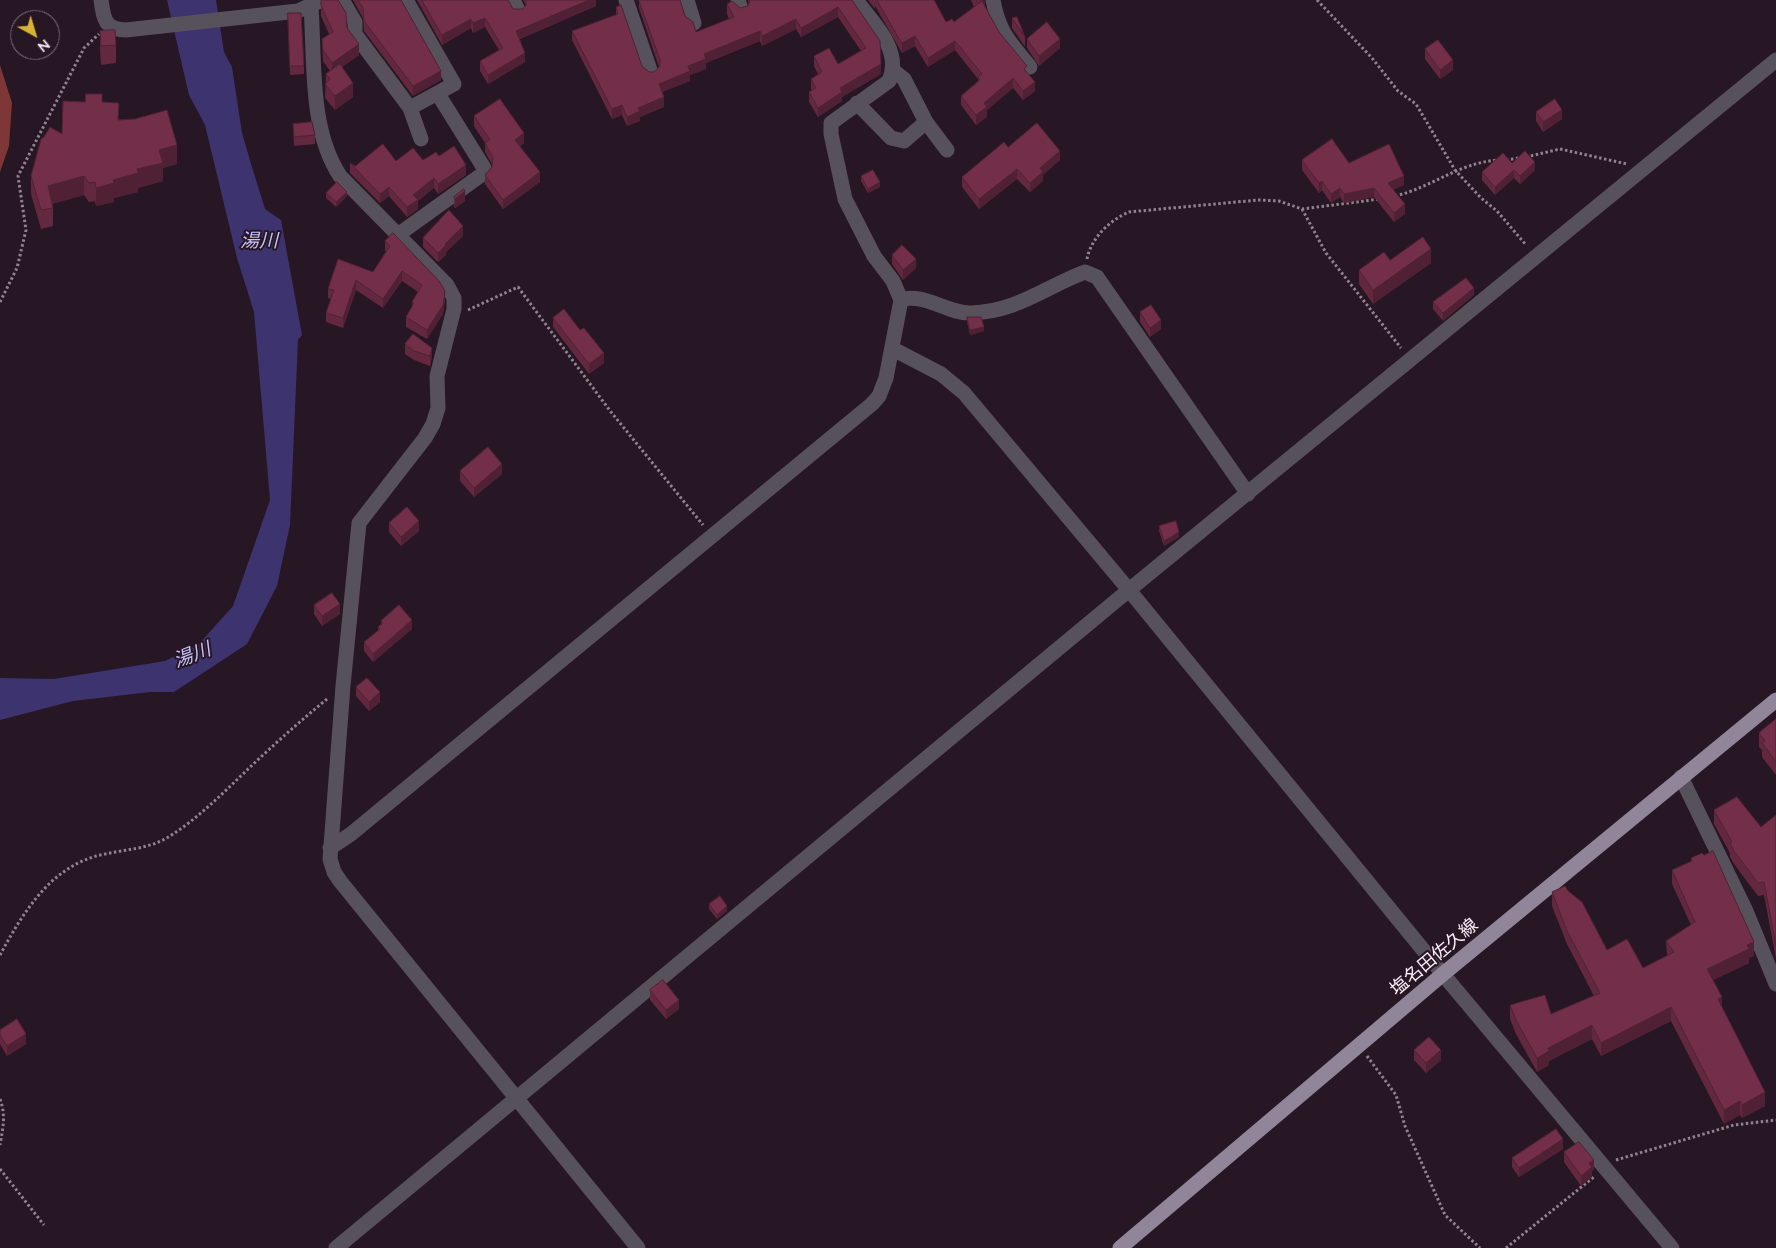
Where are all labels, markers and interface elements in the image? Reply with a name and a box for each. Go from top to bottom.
north arrow [10,10,60,60]
text: N [35,36,54,56]
water label: 湯川 [240,230,278,252]
water label: 湯川 [170,638,214,672]
street label: 塩名田佐久線 [1386,914,1482,1000]

